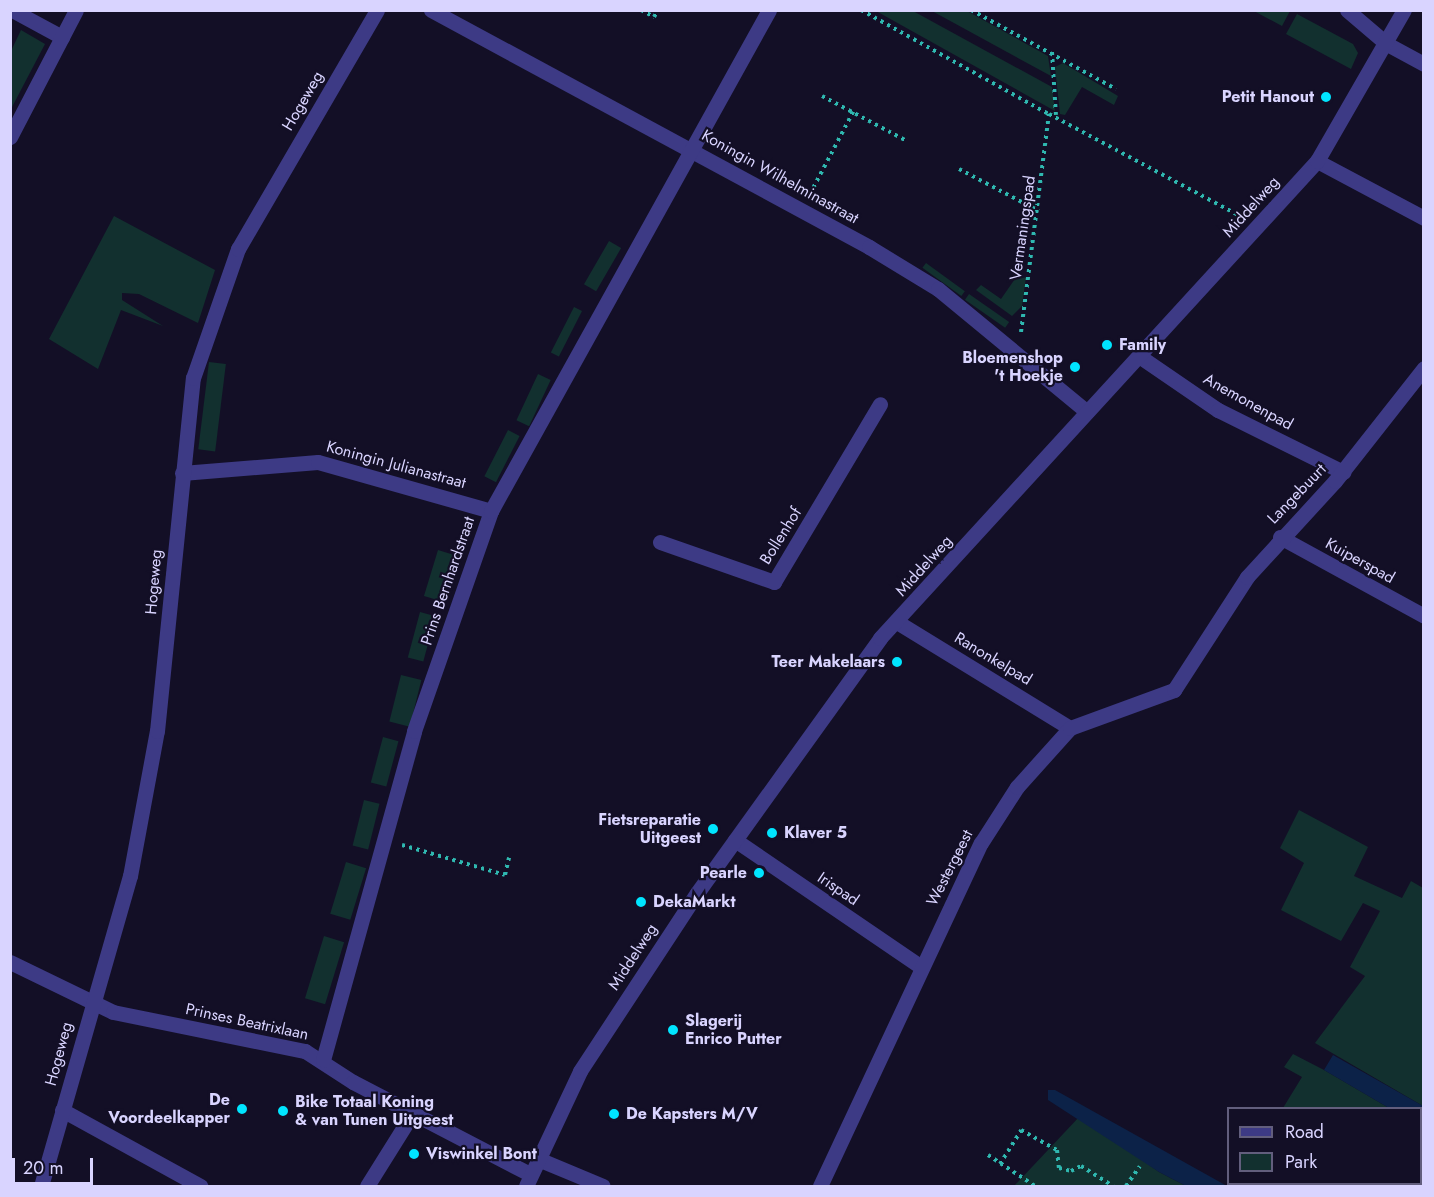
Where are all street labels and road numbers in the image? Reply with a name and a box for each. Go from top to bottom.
street label: Hogeweg [278,68,328,134]
street label: Koningin Wilhelminastraat [698,126,862,228]
street label: Middelweg [1219,173,1283,241]
street label: Vermaningspad [1006,174,1040,282]
street label: Anemonenpad [1200,370,1296,434]
street label: Koningin Julianastraat [324,437,468,493]
street label: Langebuurt [1264,460,1330,528]
street label: Bollenhof [756,504,806,568]
street label: Prins Bernhardstraat [417,514,479,648]
street label: Middelweg [892,532,956,600]
street label: Kuiperspad [1322,534,1398,588]
street label: Hogeweg [142,549,166,615]
street label: Ranonkelpad [951,628,1035,690]
street label: Westergeest [923,827,977,909]
street label: Irispad [814,868,862,910]
street label: Middelweg [604,920,662,994]
street label: Prinses Beatrixlaan [184,1000,310,1044]
street label: Hogeweg [41,1020,77,1088]

